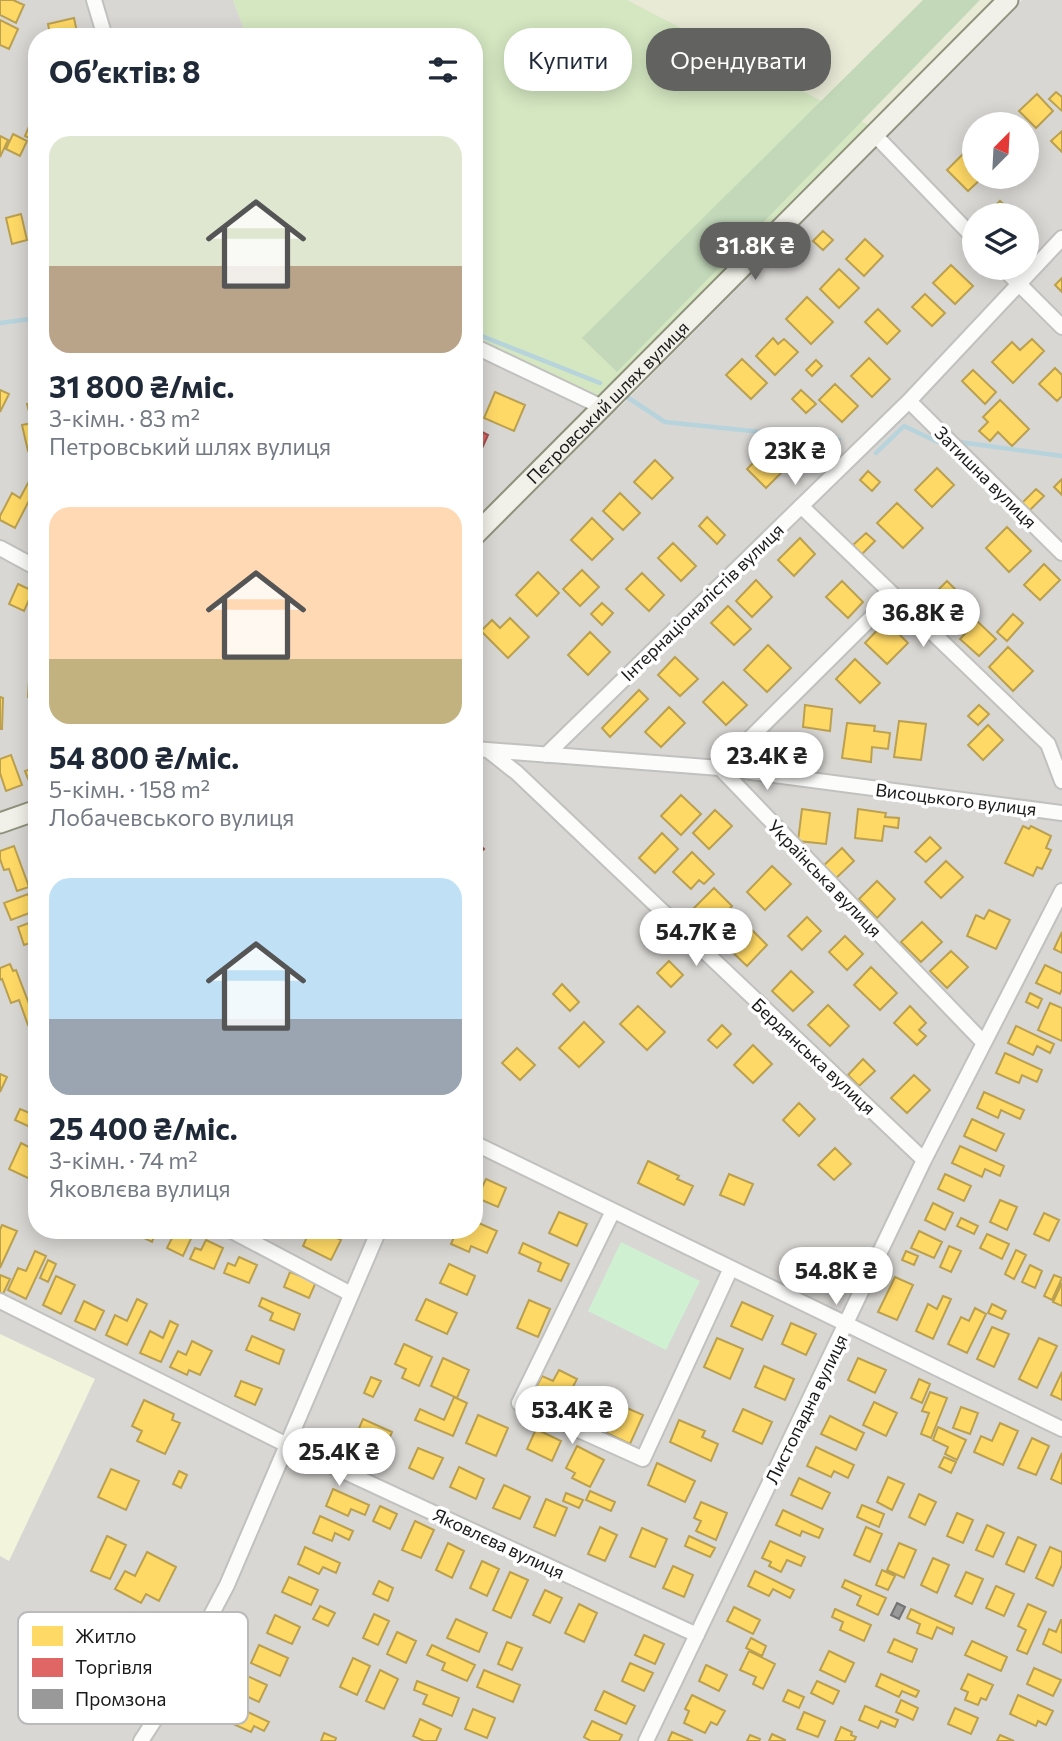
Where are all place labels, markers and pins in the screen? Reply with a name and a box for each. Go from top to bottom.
pin: 31.8K ₴ [690,222,820,282]
pin: 23K ₴ [746,428,844,487]
pin: 36.8K ₴ [858,590,988,649]
pin: 23.4K ₴ [702,732,832,792]
pin: 54.7K ₴ [631,908,761,968]
pin: 54.8K ₴ [771,1248,901,1307]
pin: 53.4K ₴ [507,1386,637,1446]
pin: 25.4K ₴ [274,1428,404,1488]

